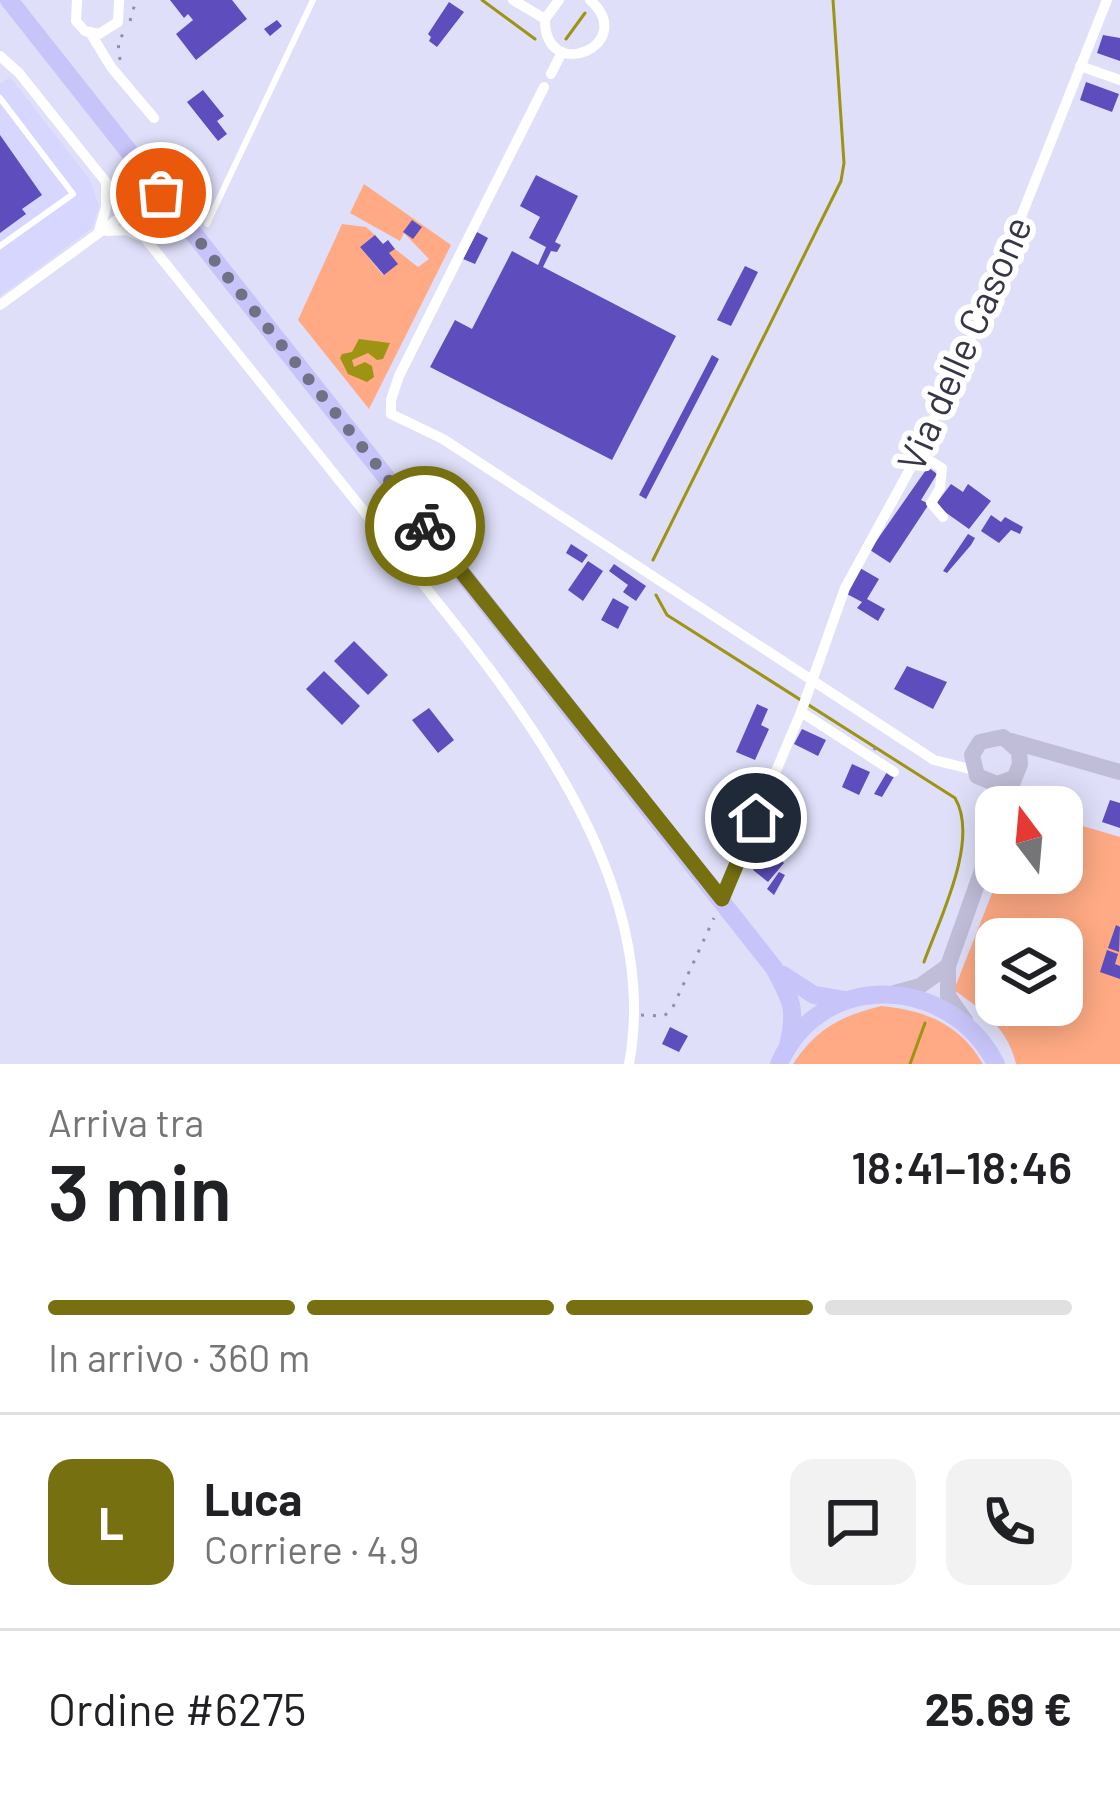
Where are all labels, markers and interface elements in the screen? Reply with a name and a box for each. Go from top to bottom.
pin [110,142,212,244]
icon: bag [128,160,194,226]
street label: Via delle Casone [886,208,1040,478]
courier [365,466,485,586]
icon: bike [392,493,458,559]
pin [705,767,807,869]
icon: home [723,785,789,851]
north arrow [975,786,1083,894]
map controls [975,786,1083,1026]
button: layers [975,918,1083,1026]
text: Arriva tra [48,1098,204,1145]
text: 18:41–18:46 [851,1139,1072,1193]
text: 3 min [48,1143,232,1237]
text: In arrivo · 360 m [48,1333,310,1380]
button: chat [790,1459,916,1585]
button: phone [946,1459,1072,1585]
text: Luca [204,1471,302,1525]
text: L [98,1495,124,1549]
text: Corriere · 4.9 [204,1525,419,1572]
text: Ordine #6275 [48,1681,306,1735]
text: 25.69 € [925,1681,1072,1735]

